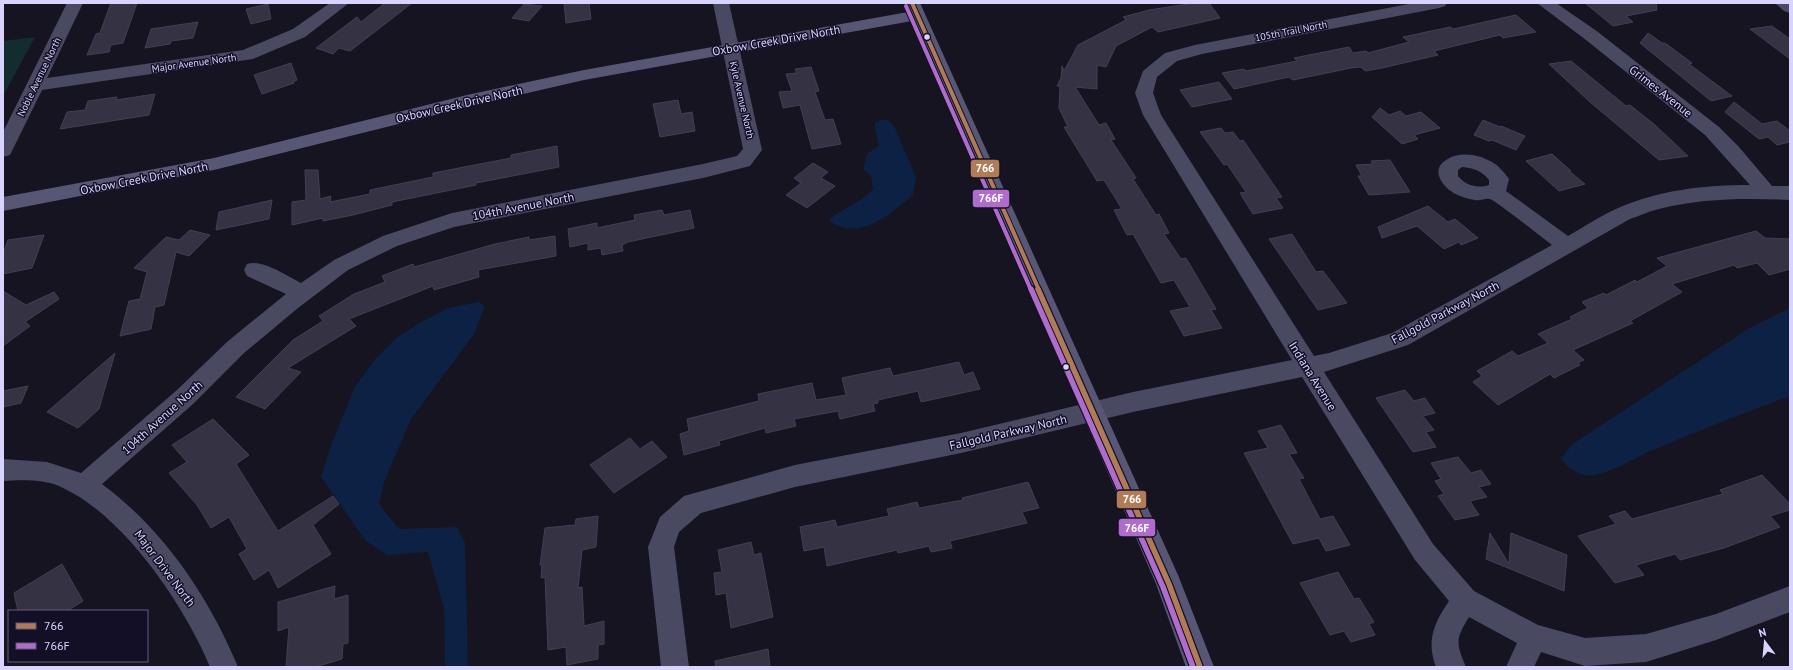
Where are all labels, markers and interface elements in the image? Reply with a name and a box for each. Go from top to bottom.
street label: 105th Trail North [1254,18,1328,44]
street label: Oxbow Creek Drive North [711,21,841,59]
unlabelled marker [922,32,932,42]
street label: Noble Avenue North [14,35,64,119]
street label: Major Avenue North [151,51,237,75]
street label: Kyle Avenue North [727,60,757,140]
street label: Grimes Avenue [1626,62,1696,120]
street label: Oxbow Creek Drive North [394,82,524,126]
street label: Oxbow Creek Drive North [79,158,209,198]
line badge: 766 [970,159,1000,178]
text: 766 [976,161,994,175]
street label: 104th Avenue North [471,189,575,223]
line badge: 766F [972,189,1010,208]
text: 766F [979,191,1004,205]
street label: Fallgold Parkway North [1389,277,1501,347]
street label: Indiana Avenue [1286,339,1340,413]
unlabelled marker [1061,362,1071,372]
street label: 104th Avenue North [119,377,205,457]
street label: Fallgold Parkway North [948,411,1068,453]
line badge: 766 [1116,490,1147,509]
text: 766 [1123,492,1141,506]
line badge: 766F [1118,518,1156,537]
text: 766F [1125,521,1150,535]
street label: Major Drive North [131,527,199,609]
legend [8,610,148,662]
text: 766 [44,618,64,633]
north arrow [1745,622,1785,662]
text: N [1757,625,1768,640]
text: 766F [44,638,70,653]

